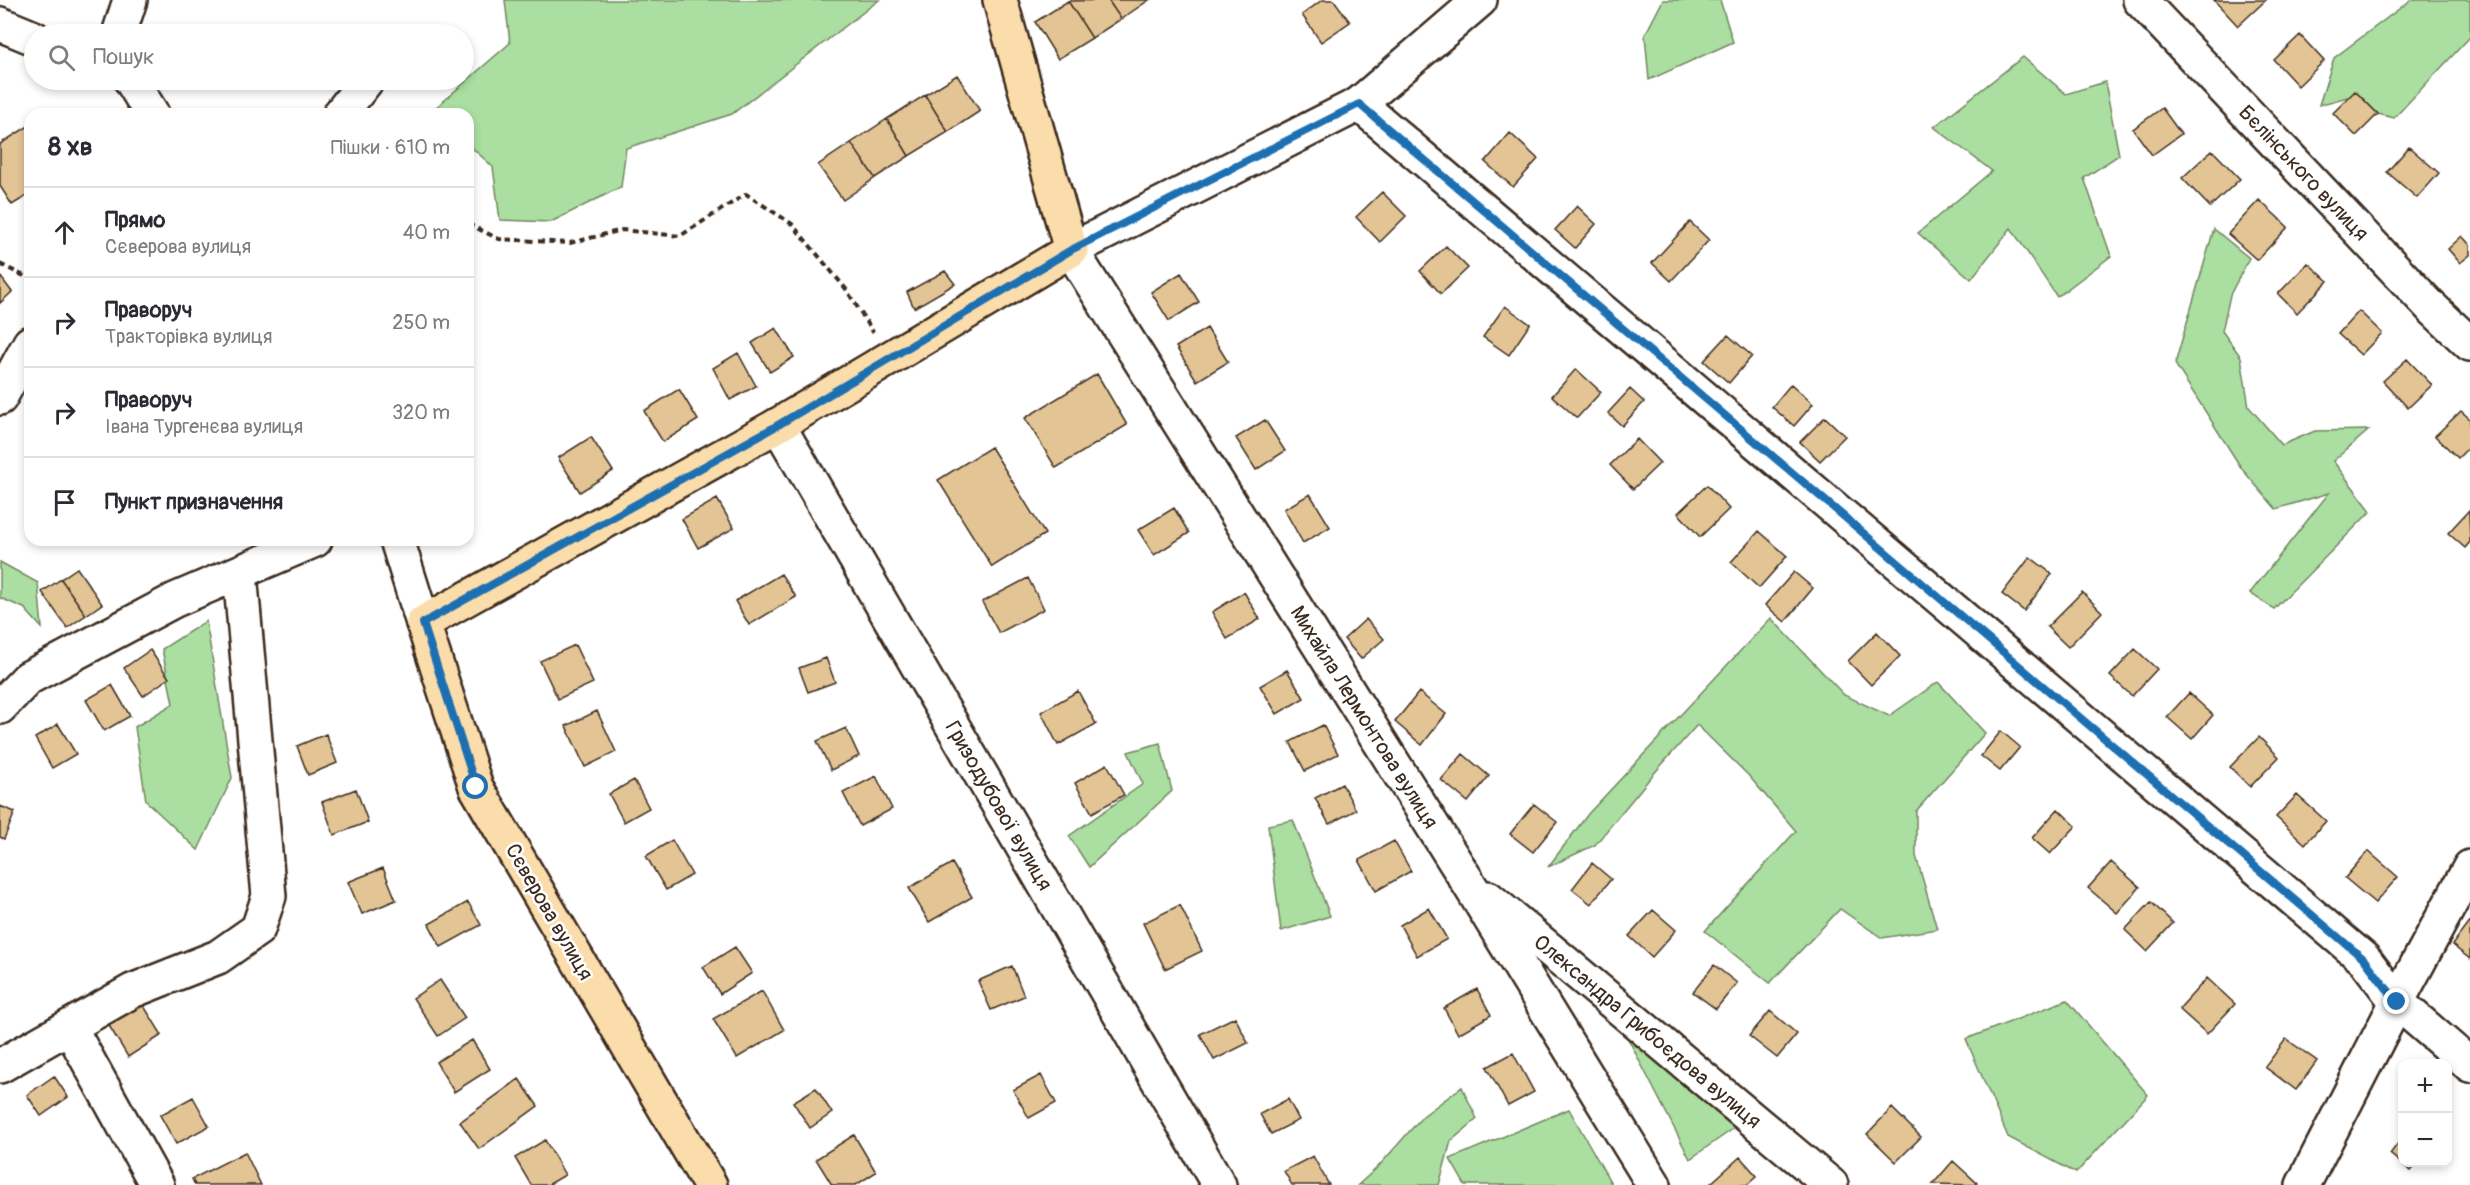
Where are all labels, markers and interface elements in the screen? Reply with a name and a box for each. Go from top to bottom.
search box [24,24,474,90]
icon: search [45,41,78,74]
text: Пошук [93,43,154,71]
street label: Бєлінського вулиця [2233,99,2375,246]
text: 8 хв [48,131,93,163]
text: Пішки · 610 m [331,135,450,160]
text: Прямо [105,206,165,234]
icon: ahead [48,216,81,249]
text: 40 m [403,220,450,245]
text: Сєверова вулиця [105,234,251,259]
text: Праворуч [105,296,192,324]
icon: right [48,306,81,339]
text: 250 m [392,310,450,335]
text: Тракторівка вулиця [105,324,272,349]
text: Праворуч [105,386,192,414]
icon: right [48,396,81,429]
text: 320 m [392,400,450,425]
text: Івана Тургенєва вулиця [105,414,303,439]
icon: arrive [48,486,81,519]
text: Пункт призначення [105,488,283,516]
street label: Михайла Лермонтова вулиця [1284,601,1444,834]
street label: Гризодубової вулиця [939,716,1059,895]
route start [462,773,488,799]
street label: Сєверова вулиця [499,839,599,985]
street label: Олександра Грибоєдова вулиця [1528,929,1767,1134]
route end [2383,988,2409,1014]
map controls [2398,1059,2452,1167]
button: + [2398,1059,2452,1113]
button: − [2398,1113,2452,1167]

